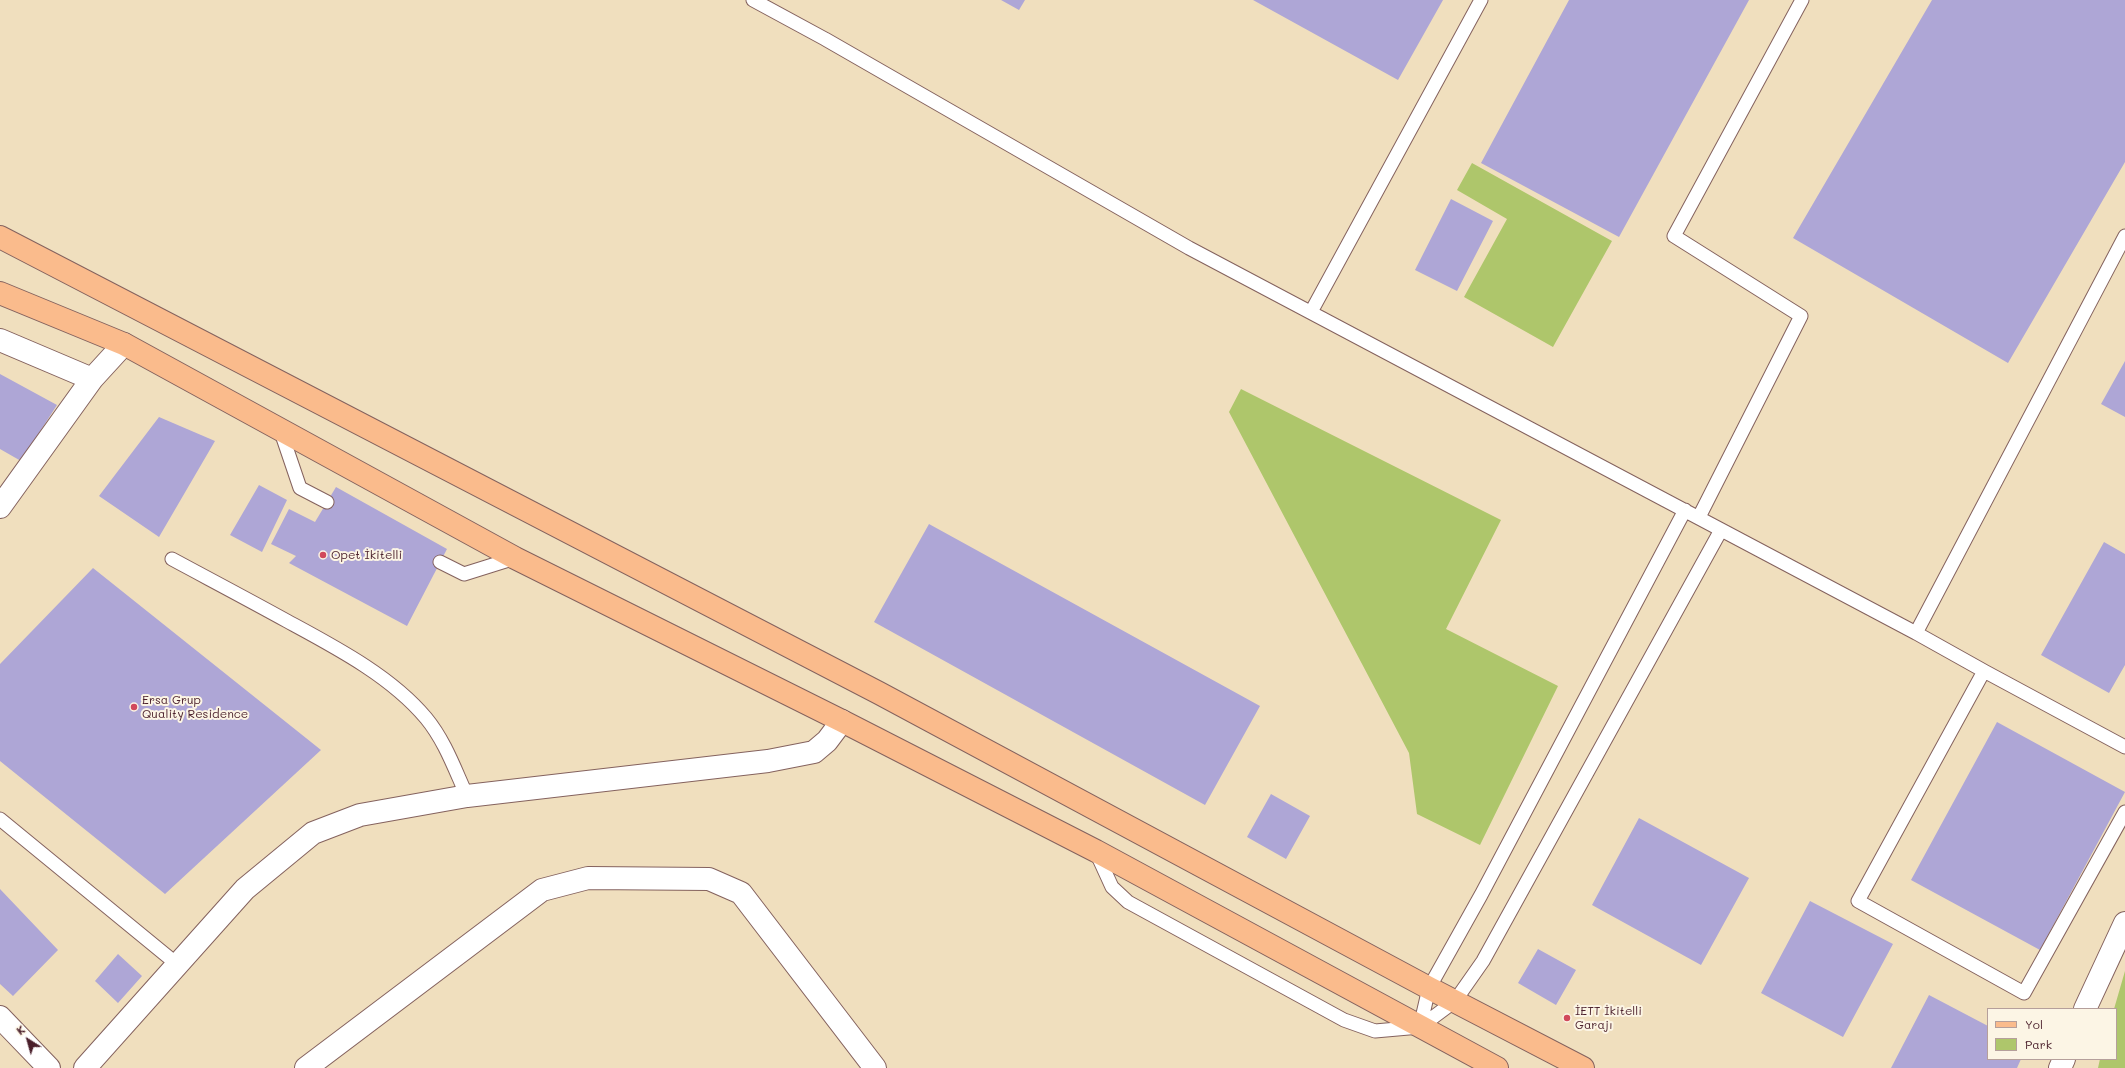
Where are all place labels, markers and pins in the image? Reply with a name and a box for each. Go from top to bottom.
place label: Opet İkitelli [331,548,402,562]
marker: Opet İkitelli [318,550,328,560]
place label: Ersa Grup Quality Residence [142,693,248,721]
marker: Ersa Grup Quality Residence [129,702,139,712]
place label: İETT İkitelli Garajı [1575,1004,1642,1032]
marker: İETT İkitelli Garajı [1562,1013,1572,1023]

